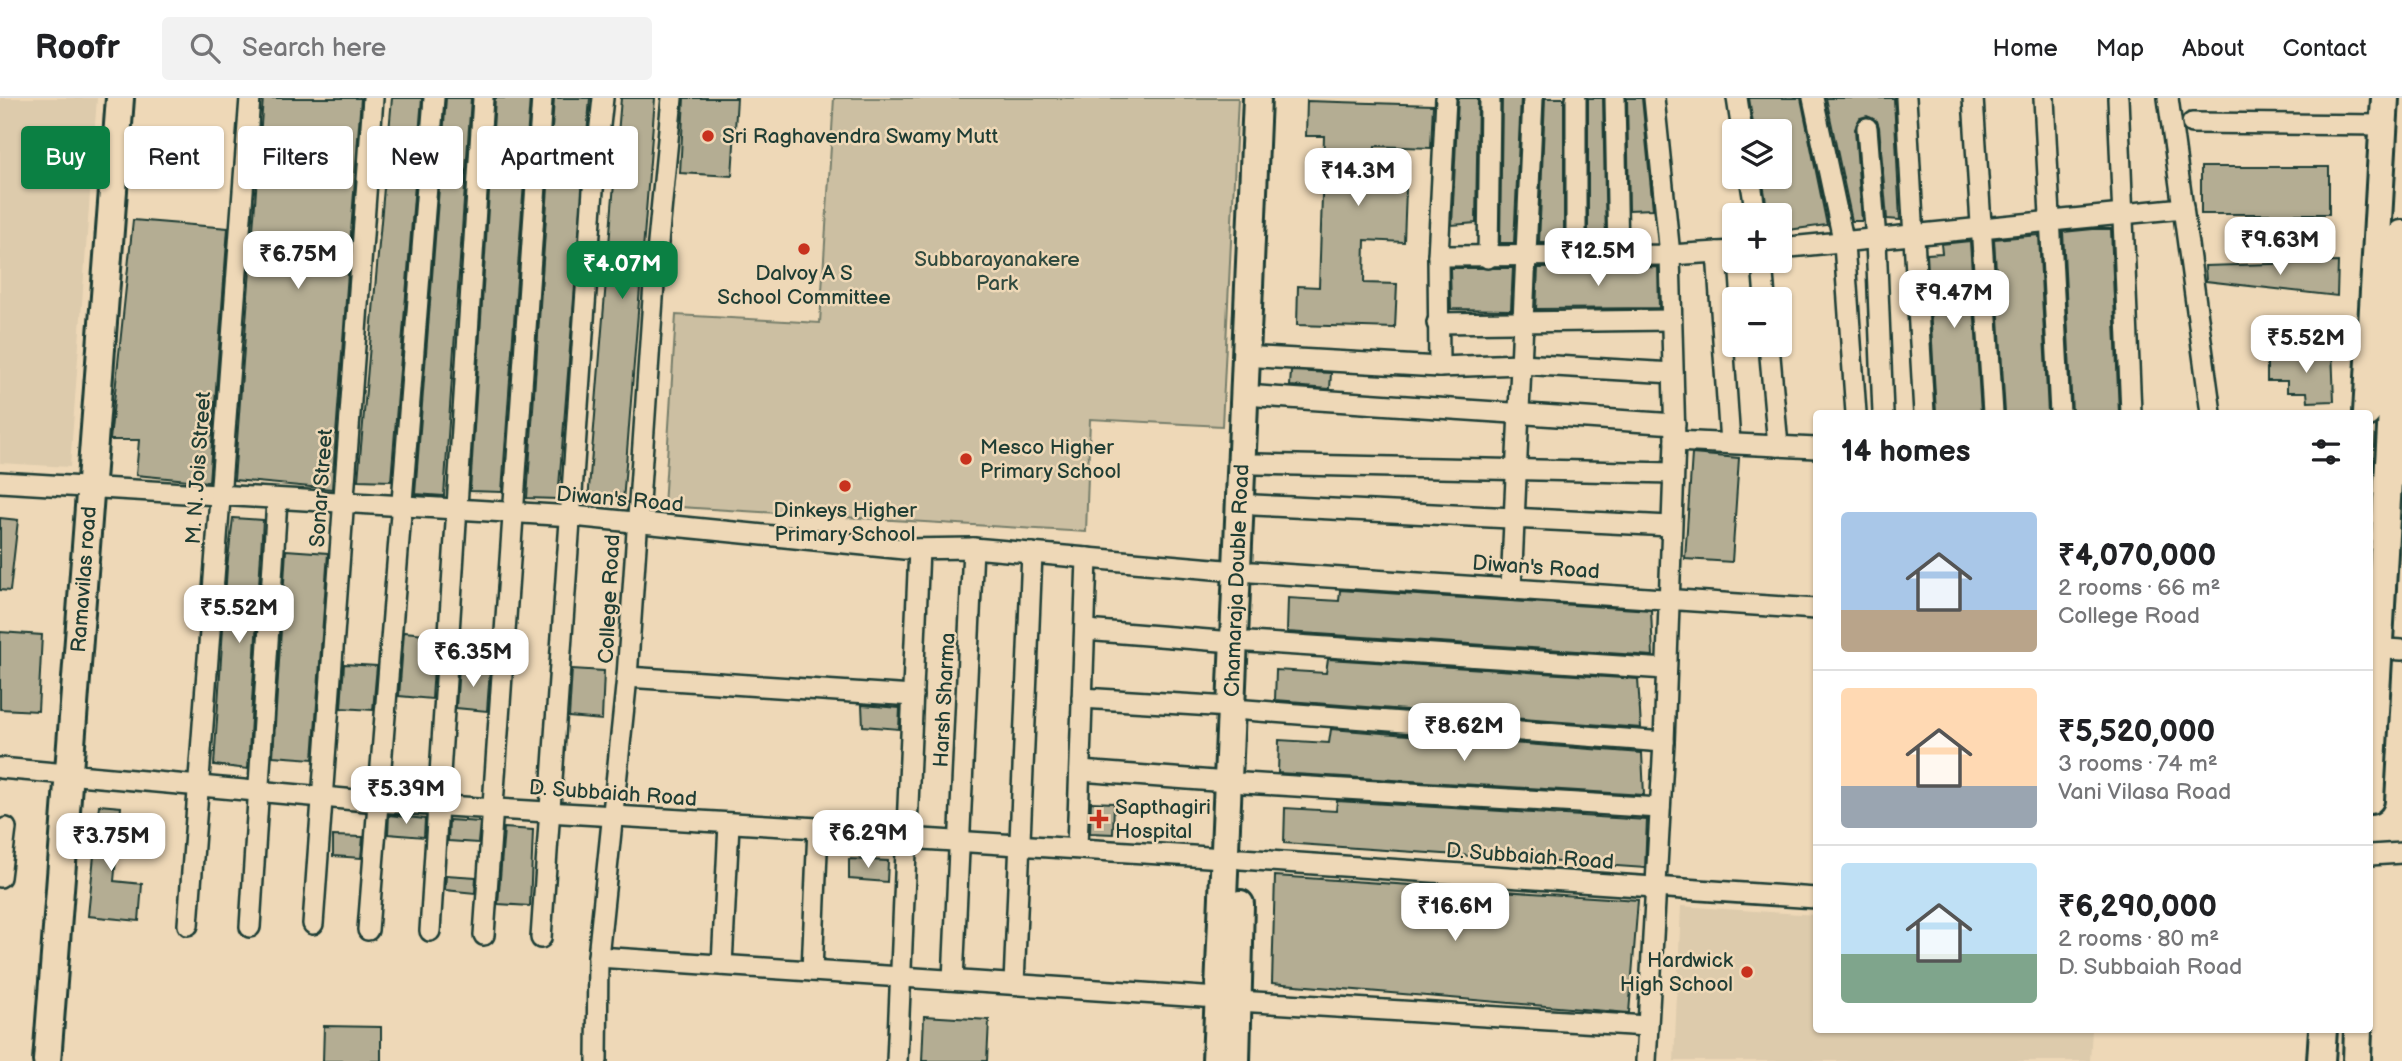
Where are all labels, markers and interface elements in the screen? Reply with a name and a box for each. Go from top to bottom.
search box [162,17,652,80]
text: Roofr [35,28,120,68]
icon: search [186,29,224,67]
text: Search here [242,33,386,64]
text: Home [1993,34,2058,63]
text: Map [2096,34,2144,63]
text: About [2182,34,2244,63]
text: Contact [2282,34,2367,63]
map controls [1722,119,1792,357]
button: layers [1722,119,1792,189]
place label: Sri Raghavendra Swamy Mutt [722,124,999,149]
chip: Buy [21,126,110,189]
chip: Rent [124,126,224,189]
chip: Filters [238,126,353,189]
chip: New [367,126,463,189]
chip: Apartment [477,126,638,189]
marker: Sri Raghavendra Swamy Mutt [700,128,716,144]
pin: ₹14.3M [1301,148,1415,208]
text: ₹14.3M [1321,157,1395,185]
button: + [1722,203,1792,273]
pin: ₹9.63M [2223,218,2337,277]
text: ₹9.63M [2241,226,2319,254]
pin: ₹12.5M [1541,228,1655,288]
pin: ₹6.75M [241,232,355,291]
text: ₹12.5M [1561,237,1635,265]
text: ₹6.75M [259,240,337,268]
marker: Dalvoy A S School Committee [796,241,812,257]
pin: ₹4.07M [565,242,679,301]
park label: Subbarayanakere Park [914,247,1080,296]
text: ₹4.07M [583,250,661,278]
place label: Dalvoy A S School Committee [717,261,891,310]
pin: ₹9.47M [1897,271,2011,330]
text: ₹9.47M [1915,279,1993,307]
button: − [1722,287,1792,357]
pin: ₹5.52M [2249,316,2363,375]
text: ₹5.52M [2267,324,2345,352]
street label: M. N. Jois Street [181,390,216,545]
street label: Sonar Street [305,427,338,548]
icon: filters [2307,433,2345,471]
text: 14 homes [1841,434,1970,470]
place label: Mesco Higher Primary School [980,435,1121,484]
marker: Mesco Higher Primary School [958,451,974,467]
street label: Chamaraja Double Road [1220,463,1254,697]
marker: Dinkeys Higher Primary School [837,478,853,494]
street label: Diwan's Road [555,481,685,518]
place label: Dinkeys Higher Primary School [773,498,917,547]
street label: Ramavilas road [66,505,102,653]
street label: College Road [594,534,625,664]
text: ₹4,070,000 [2058,538,2216,574]
icon: home [1897,540,1981,624]
street label: Diwan's Road [1471,551,1600,584]
text: 2 rooms · 66 m² [2058,574,2220,602]
pin: ₹5.52M [182,586,296,645]
text: ₹5.52M [200,594,278,622]
text: College Road [2058,602,2200,630]
pin: ₹6.35M [416,630,530,689]
street label: Harsh Sharma [928,632,961,768]
text: ₹6.35M [434,638,512,666]
pin: ₹8.62M [1407,704,1521,763]
text: ₹8.62M [1424,712,1504,740]
text: ₹5,520,000 [2058,714,2215,750]
icon: home [1897,716,1981,800]
text: 3 rooms · 74 m² [2058,750,2218,778]
pin: ₹5.39M [349,766,463,826]
text: ₹5.39M [367,775,445,803]
street label: D. Subbaiah Road [528,775,698,812]
text: Vani Vilasa Road [2058,778,2231,806]
place label: Sapthagiri Hospital [1115,795,1211,844]
marker: Sapthagiri Hospital [1089,809,1109,829]
pin: ₹6.29M [811,810,925,870]
pin: ₹3.75M [54,814,168,873]
text: ₹6.29M [828,819,908,847]
text: ₹3.75M [72,822,150,850]
street label: D. Subbaiah Road [1445,838,1615,875]
pin: ₹16.6M [1398,884,1512,943]
text: ₹6,290,000 [2058,889,2217,925]
icon: home [1897,891,1981,975]
text: ₹16.6M [1417,892,1493,920]
text: 2 rooms · 80 m² [2058,925,2219,953]
place label: Hardwick High School [1620,948,1734,997]
text: D. Subbaiah Road [2058,953,2242,981]
marker: Hardwick High School [1739,964,1755,980]

